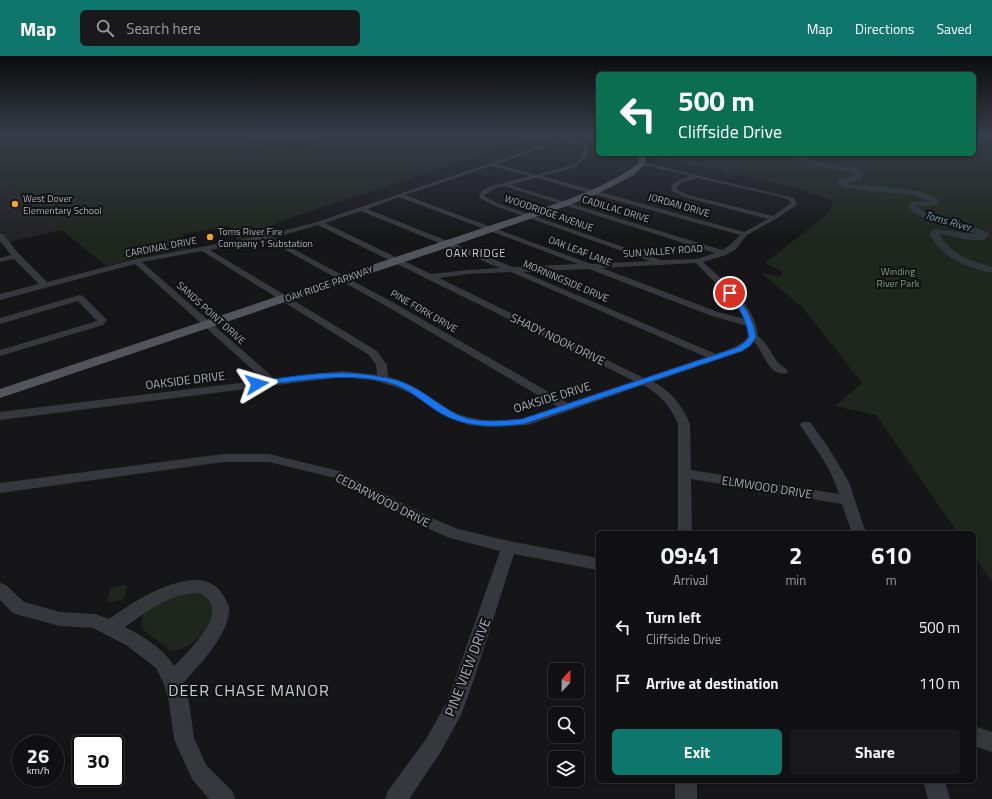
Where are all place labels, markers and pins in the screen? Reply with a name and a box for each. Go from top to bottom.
place label: West Dover Elementary School [23,191,102,218]
marker: West Dover Elementary School [10,199,20,209]
place label: Toms River Fire Company 1 Substation [218,224,313,251]
marker: Toms River Fire Company 1 Substation [205,232,215,242]
pin [713,276,747,310]

